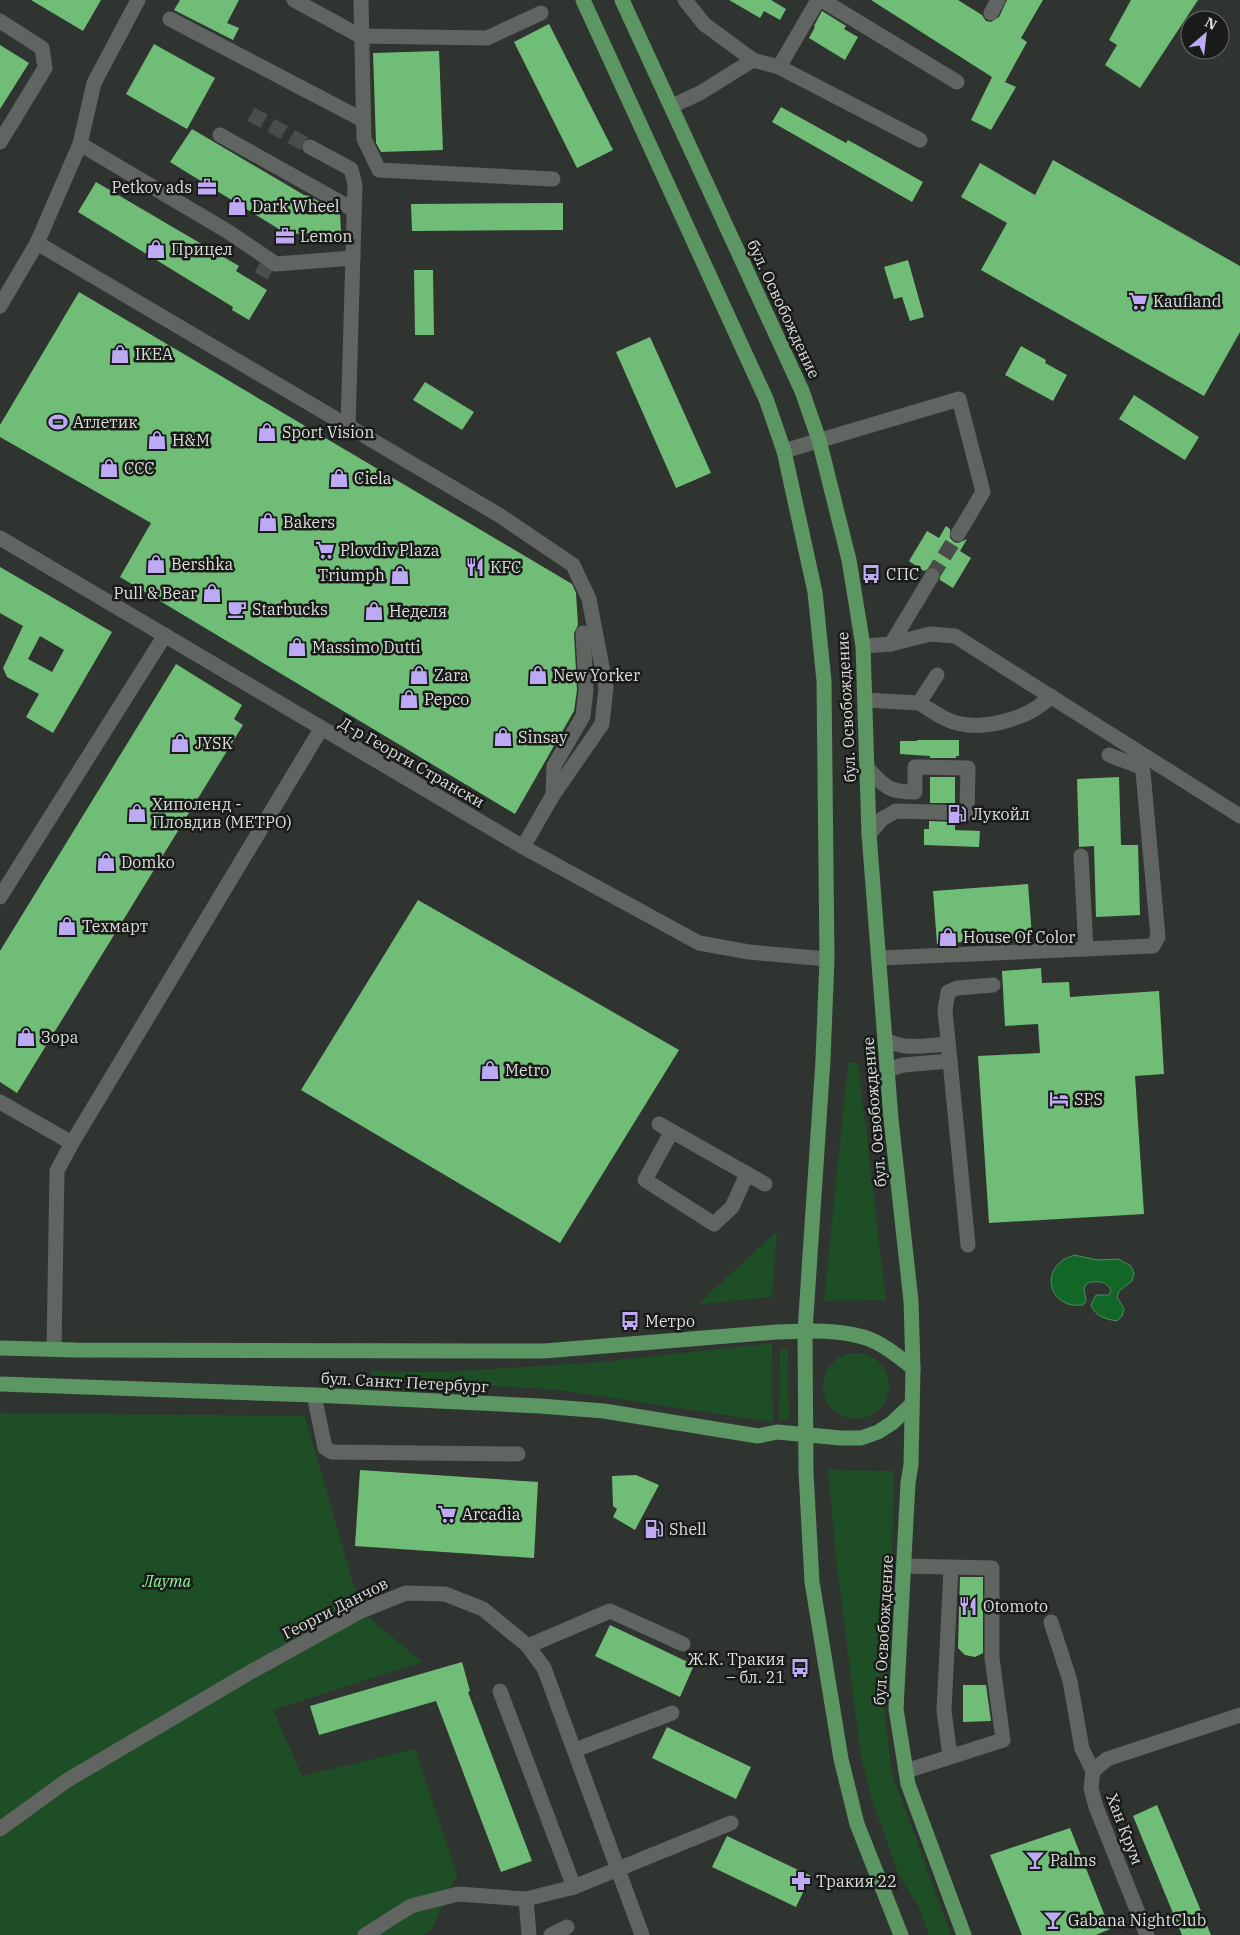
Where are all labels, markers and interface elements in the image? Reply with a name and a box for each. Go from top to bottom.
north arrow [1180,10,1230,60]
text: N [1202,13,1220,34]
office icon: Petkov ads [196,176,218,198]
place label: Petkov ads [112,177,192,197]
shop icon: Dark Wheel [226,195,248,217]
place label: Dark Wheel [252,196,340,216]
office icon: Lemon [274,225,296,247]
place label: Lemon [300,226,353,246]
street label: бул. Освобождение [743,236,825,382]
shop icon: Прицел [145,238,167,260]
place label: Прицел [171,239,233,259]
supermarket icon: Kaufland [1127,290,1149,312]
place label: Kaufland [1153,291,1222,311]
shop icon: IKEA [109,343,131,365]
place label: IKEA [135,344,173,364]
sports icon: Атлетик [47,411,69,433]
place label: Атлетик [73,412,138,432]
shop icon: Sport Vision [256,421,278,443]
place label: Sport Vision [282,422,374,442]
shop icon: H&M [146,429,168,451]
place label: H&M [172,430,210,450]
shop icon: CCC [98,457,120,479]
place label: CCC [124,458,155,478]
shop icon: Ciela [328,467,350,489]
place label: Ciela [354,468,392,488]
shop icon: Bakers [257,511,279,533]
place label: Bakers [283,512,335,532]
supermarket icon: Plovdiv Plaza [314,539,336,561]
place label: Plovdiv Plaza [340,540,440,560]
shop icon: Bershka [145,553,167,575]
place label: Bershka [171,554,234,574]
restaurant icon: KFC [464,556,486,578]
place label: KFC [490,557,521,577]
bus stop icon: СПС [860,563,882,585]
shop icon: Triumph [389,564,411,586]
place label: СПС [886,564,919,584]
place label: Triumph [318,565,385,585]
shop icon: Pull & Bear [201,582,223,604]
place label: Pull & Bear [113,583,197,603]
cafe icon: Starbucks [226,598,248,620]
place label: Starbucks [252,599,328,619]
shop icon: Неделя [363,600,385,622]
place label: Неделя [389,601,447,621]
street label: бул. Освобождение [832,631,860,783]
shop icon: Massimo Dutti [286,636,308,658]
place label: Massimo Dutti [312,637,421,657]
shop icon: Zara [408,664,430,686]
shop icon: New Yorker [527,664,549,686]
place label: Zara [434,665,469,685]
place label: New Yorker [553,665,640,685]
shop icon: Pepco [398,688,420,710]
place label: Pepco [424,689,469,709]
street label: Д-р Георги Странски [336,712,488,812]
shop icon: Sinsay [492,726,514,748]
place label: Sinsay [518,727,568,747]
shop icon: JYSK [169,732,191,754]
place label: JYSK [195,733,233,753]
place label: Хиполенд - Пловдив (МЕТРО) [152,794,292,832]
shop icon: Хиполенд - Пловдив (МЕТРО) [126,802,148,824]
fuel station icon: Лукойл [946,803,968,825]
place label: Лукойл [972,804,1030,824]
shop icon: Domko [95,851,117,873]
place label: Domko [121,852,175,872]
shop icon: Техмарт [56,915,78,937]
place label: Техмарт [82,916,148,936]
shop icon: House Of Color [937,926,959,948]
place label: House Of Color [963,927,1075,947]
shop icon: Зора [15,1026,37,1048]
place label: Зора [41,1027,79,1047]
street label: бул. Освобождение [857,1036,891,1188]
shop icon: Metro [479,1059,501,1081]
place label: Metro [505,1060,549,1080]
hotel icon: SPS [1048,1088,1070,1110]
place label: SPS [1074,1089,1103,1109]
bus stop icon: Метро [619,1310,641,1332]
place label: Метро [645,1311,695,1331]
street label: бул. Санкт Петербург [321,1368,490,1396]
supermarket icon: Arcadia [436,1503,458,1525]
place label: Arcadia [462,1504,521,1524]
fuel station icon: Shell [643,1518,665,1540]
place label: Shell [669,1519,707,1539]
street label: бул. Освобождение [869,1554,897,1706]
park label: Лаута [142,1571,192,1591]
street label: Георги Данчов [279,1573,391,1643]
restaurant icon: Otomoto [957,1595,979,1617]
place label: Otomoto [983,1596,1048,1616]
place label: Ж.К. Тракия – бл. 21 [688,1649,785,1687]
bus stop icon: Ж.К. Тракия – бл. 21 [789,1657,811,1679]
street label: Хан Крум [1102,1791,1148,1867]
bar icon: Palms [1024,1849,1046,1871]
place label: Palms [1050,1850,1096,1870]
pharmacy icon: Тракия 22 [790,1870,812,1892]
place label: Тракия 22 [816,1871,897,1891]
bar icon: Gabana NightClub [1042,1909,1064,1931]
place label: Gabana NightClub [1068,1910,1206,1930]

